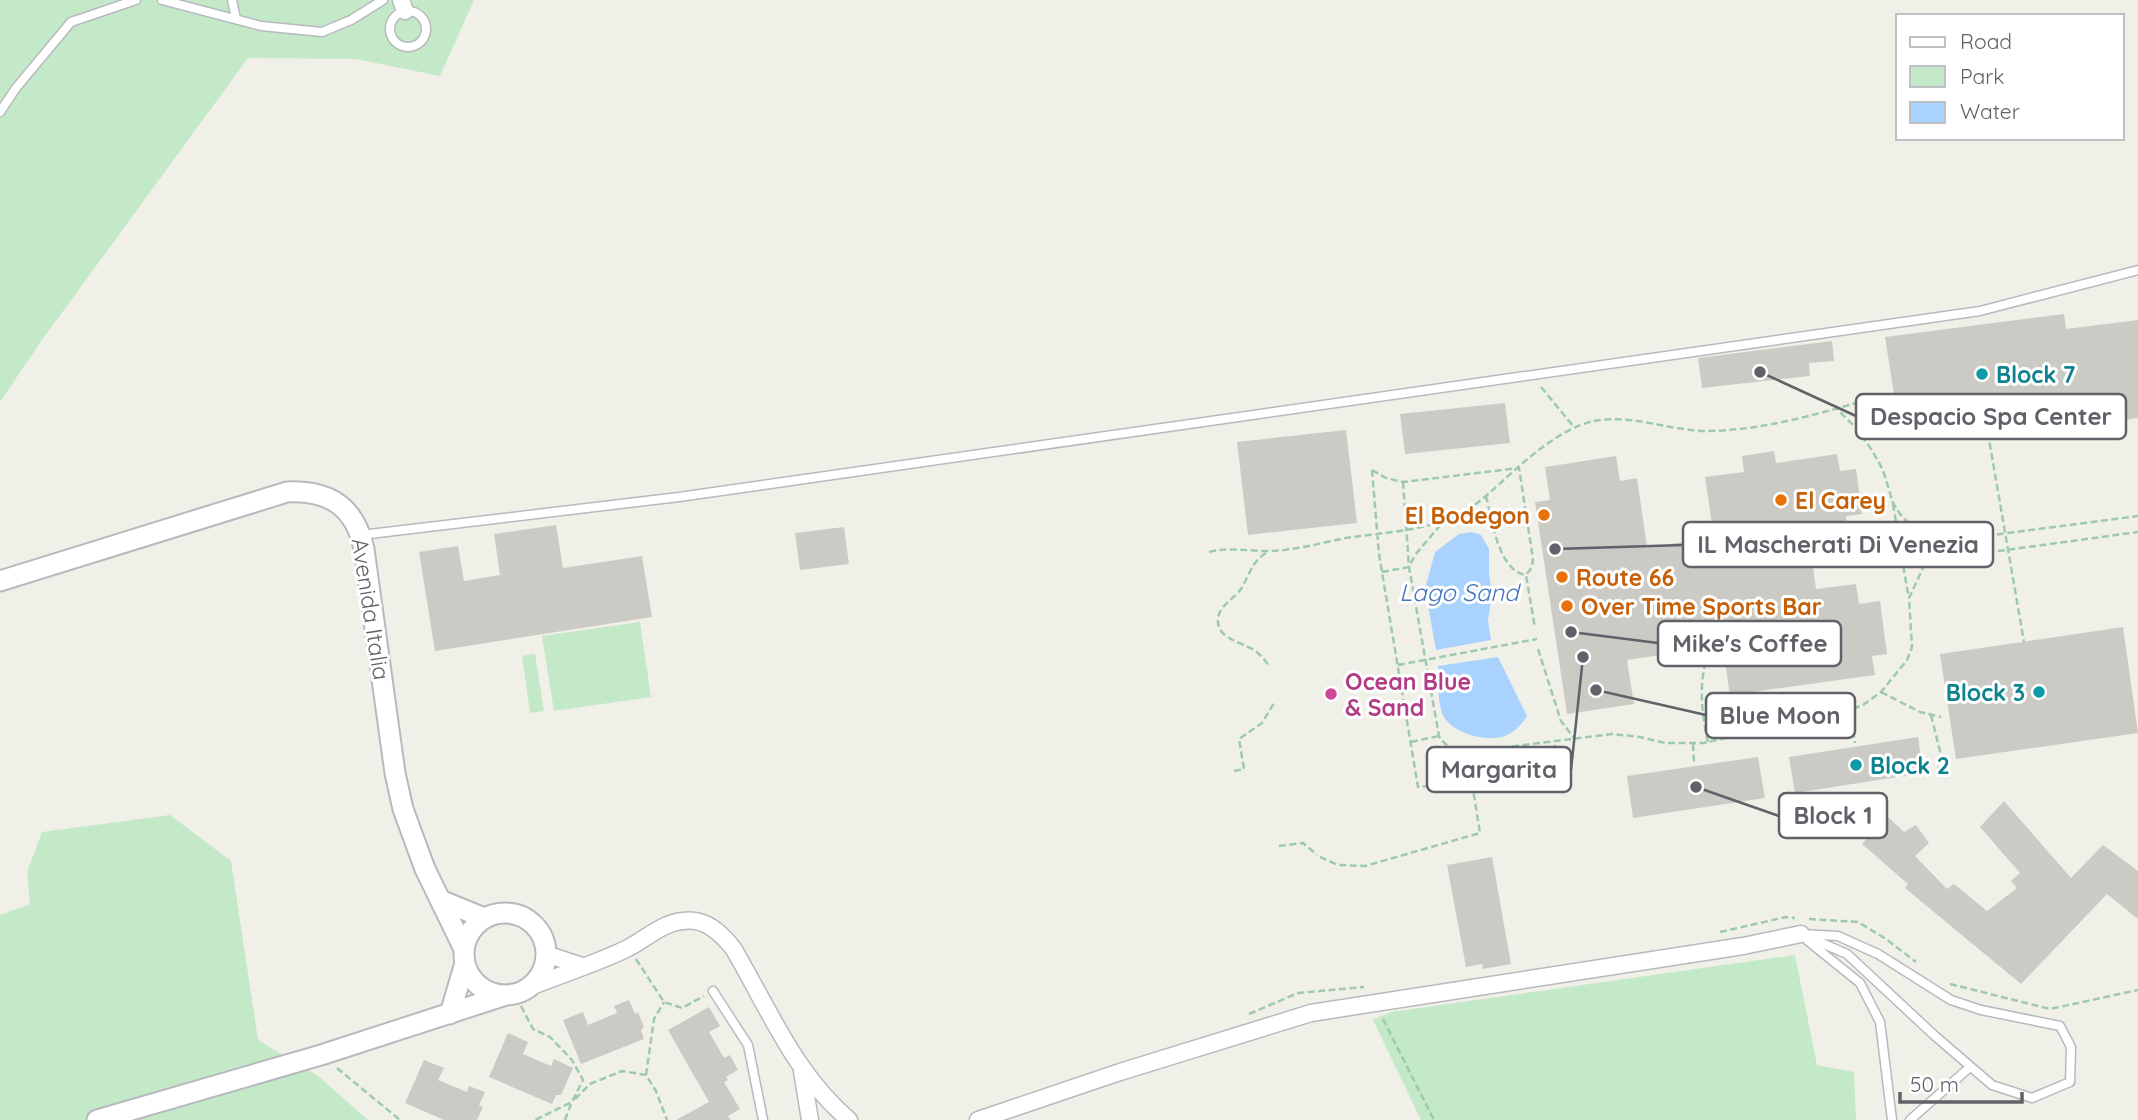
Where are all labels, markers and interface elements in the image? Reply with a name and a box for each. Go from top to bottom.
legend [1896,14,2124,140]
text: Road [1960,28,2012,54]
text: Park [1960,63,2004,89]
text: Water [1960,98,2020,124]
place label: Block 7 [1996,360,2076,389]
marker: Block 7 [1974,366,1990,382]
callout: Despacio Spa Center [1856,394,2126,439]
text: Despacio Spa Center [1870,401,2112,431]
place label: El Carey [1795,486,1886,515]
marker: El Carey [1773,492,1789,508]
place label: El Bodegon [1405,501,1530,530]
marker: El Bodegon [1536,507,1552,523]
callout: IL Mascherati Di Venezia [1683,522,1993,567]
text: IL Mascherati Di Venezia [1697,529,1979,559]
street label: Avenida Italia [345,536,397,682]
place label: Route 66 [1576,563,1674,592]
marker: Route 66 [1554,569,1570,585]
water label: Lago Sand [1399,577,1522,607]
place label: Over Time Sports Bar [1581,592,1822,621]
marker: Over Time Sports Bar [1559,598,1575,614]
callout: Mike's Coffee [1658,621,1841,666]
text: Mike's Coffee [1672,628,1828,658]
place label: Ocean Blue & Sand [1345,667,1471,722]
place label: Block 3 [1946,678,2025,707]
marker: Block 3 [2031,684,2047,700]
marker: Ocean Blue & Sand [1323,686,1339,702]
callout: Blue Moon [1706,693,1855,738]
text: Blue Moon [1720,700,1840,730]
callout: Margarita [1427,747,1571,792]
place label: Block 2 [1870,751,1950,780]
text: Margarita [1441,754,1557,784]
marker: Block 2 [1848,757,1864,773]
callout: Block 1 [1779,793,1887,838]
text: Block 1 [1793,800,1873,830]
scale bar [1900,1060,2022,1104]
text: 50 m [1910,1071,1959,1097]

